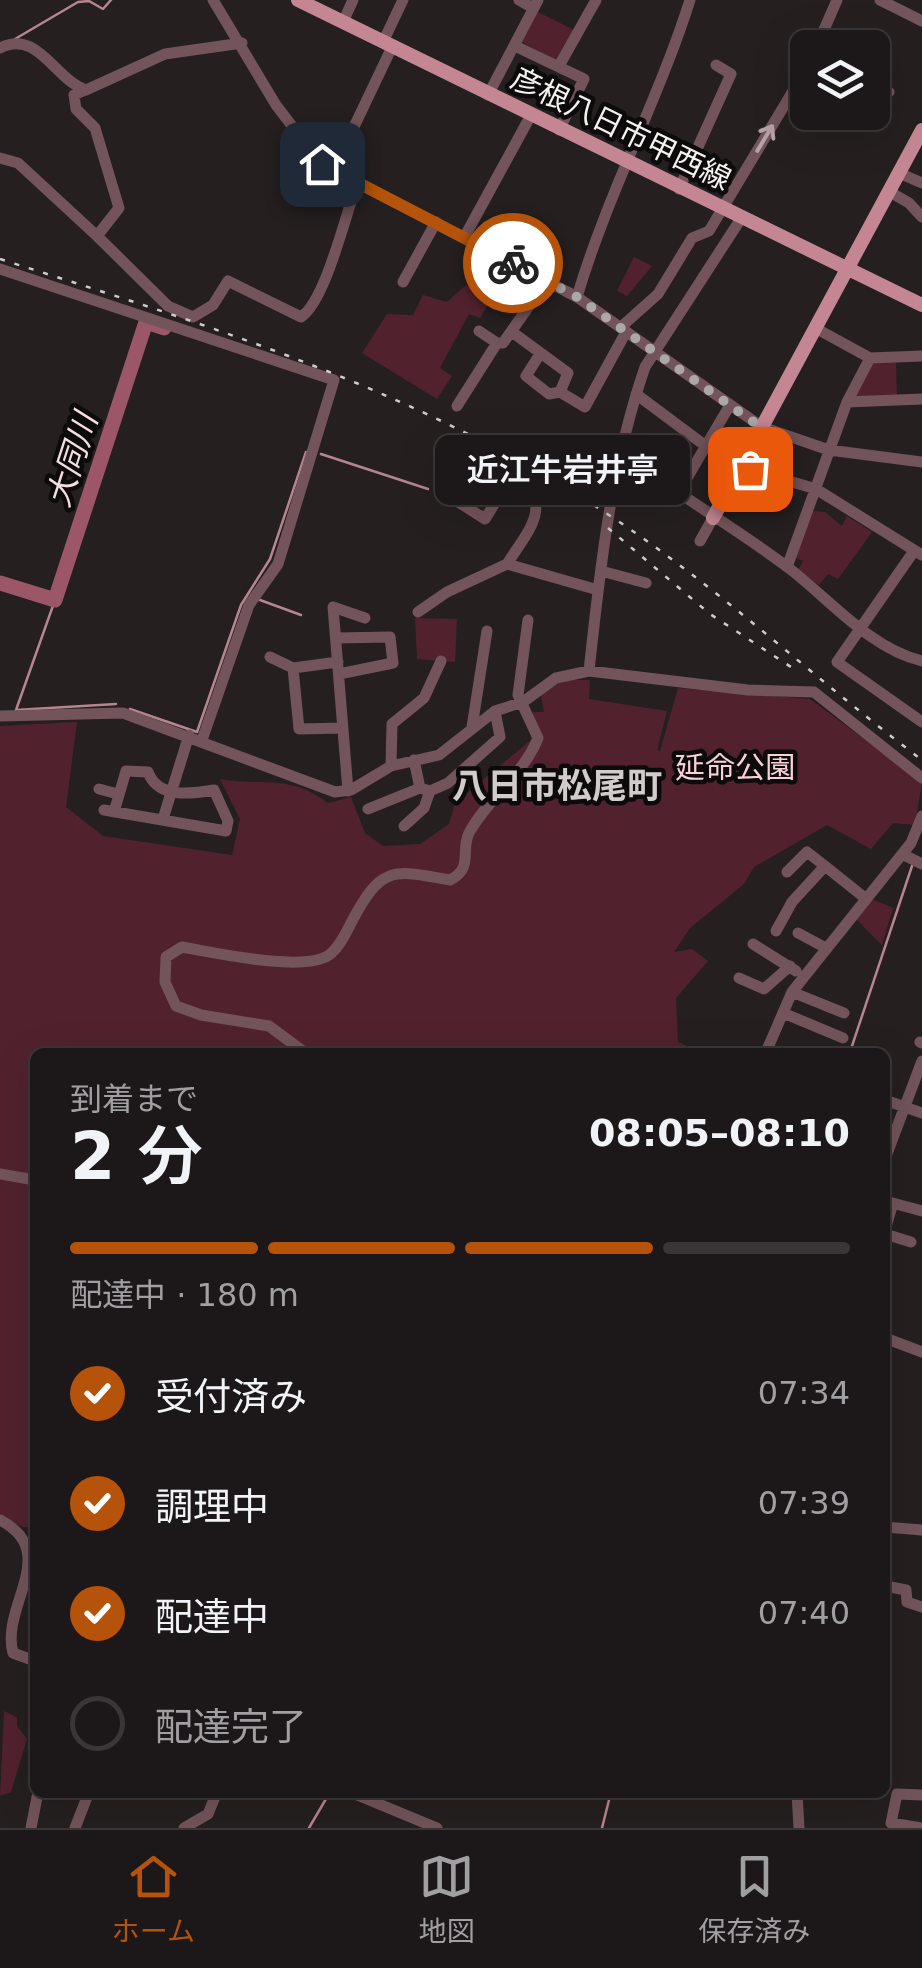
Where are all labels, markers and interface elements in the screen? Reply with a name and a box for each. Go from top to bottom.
map controls [790,30,890,130]
button: layers [790,30,890,130]
street label: 彦根八日市甲西線 [506,60,737,197]
pin [280,122,365,207]
one-way arrow [755,124,775,153]
icon: home [295,137,350,192]
courier [463,213,563,313]
icon: bike [486,236,541,291]
water label: 大同川 [39,406,106,512]
pin [708,427,793,512]
callout: 近江牛岩井亭 [435,434,690,504]
icon: bag [723,442,778,497]
text: 近江牛岩井亭 [466,451,659,489]
park label: 延命公園 [675,750,795,785]
district label: 八日市松尾町 [452,766,662,806]
text: 到着まで [70,1080,198,1118]
text: 08:05–08:10 [589,1111,850,1155]
text: 2 分 [70,1119,203,1194]
text: 配達中 · 180 m [70,1276,299,1314]
icon: check [70,1366,125,1421]
text: 07:34 [758,1374,850,1412]
text: 受付済み [155,1375,307,1419]
icon: check [70,1476,125,1531]
text: 07:39 [758,1484,850,1522]
text: 調理中 [155,1485,269,1529]
icon: check [70,1586,125,1641]
text: 07:40 [758,1594,850,1632]
text: 配達中 [155,1595,269,1639]
text: 配達完了 [155,1705,307,1749]
tab: ホーム [112,1849,195,1949]
tab: 地図 [419,1849,475,1949]
tab: 保存済み [698,1849,810,1949]

